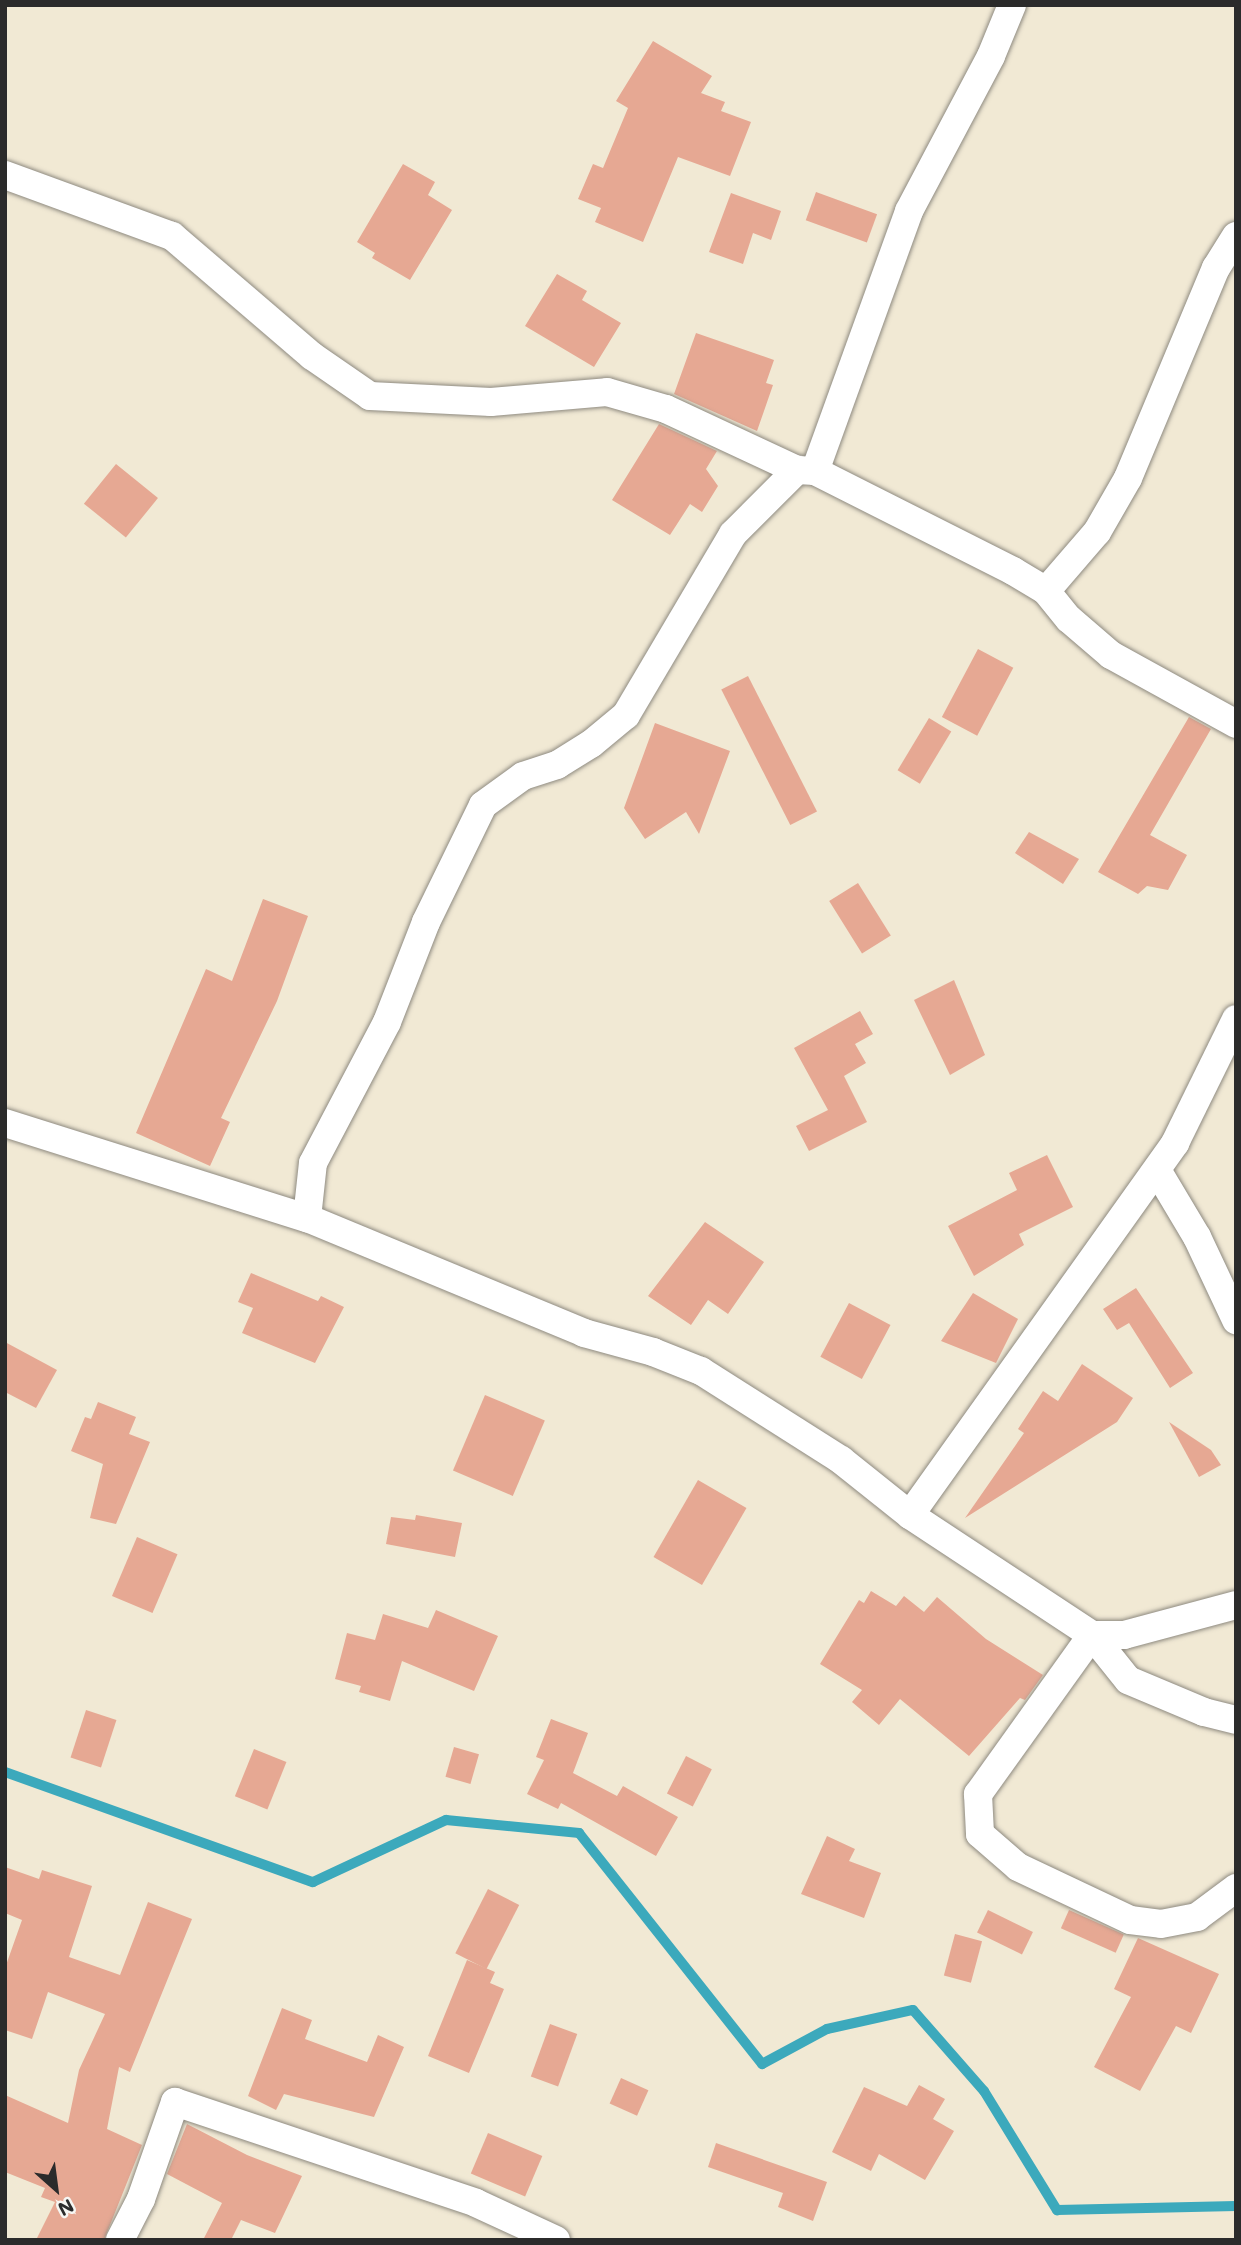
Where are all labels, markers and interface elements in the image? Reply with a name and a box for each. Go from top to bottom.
north arrow [21,2154,91,2224]
text: N [54,2194,78,2222]

